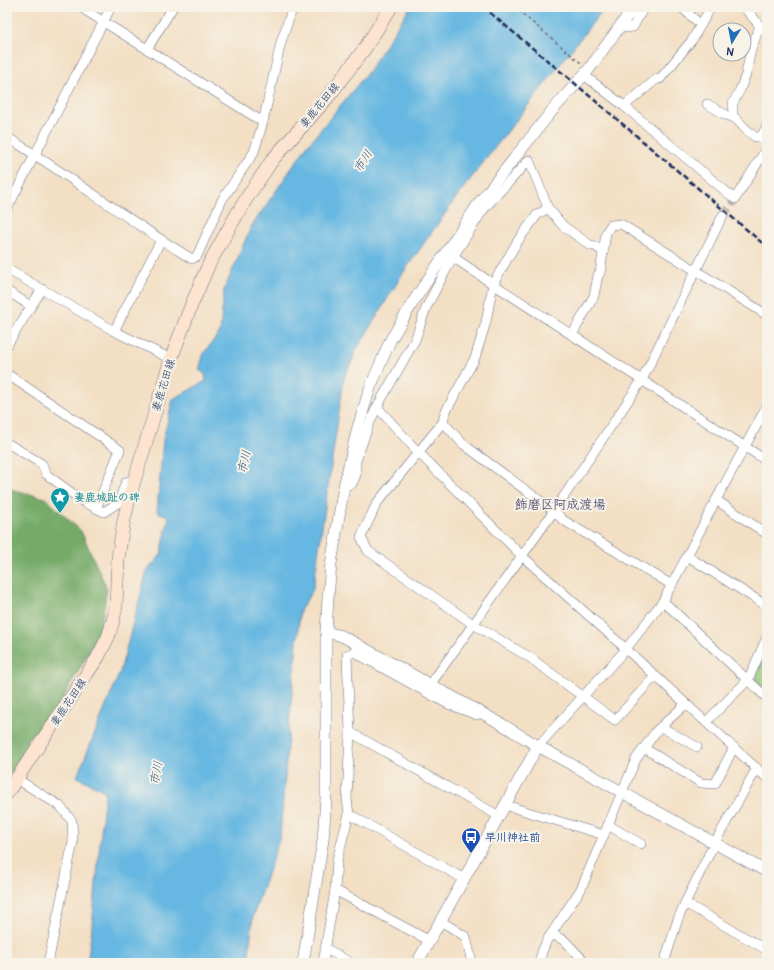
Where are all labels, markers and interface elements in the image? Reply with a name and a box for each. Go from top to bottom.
north arrow [712,22,752,62]
text: N [725,44,735,58]
street label: 妻鹿花田線 [297,80,342,131]
water label: 市川 [351,147,376,175]
street label: 妻鹿花田線 [149,357,178,413]
water label: 市川 [234,449,254,475]
place icon: 妻鹿城趾の碑 [49,486,71,514]
place label: 妻鹿城趾の碑 [74,491,140,504]
district label: 飾磨区阿成渡場 [514,497,606,513]
street label: 妻鹿花田線 [48,676,89,729]
water label: 市川 [147,760,166,786]
bus stop icon: 早川神社前 [460,826,482,854]
place label: 早川神社前 [485,831,540,844]

